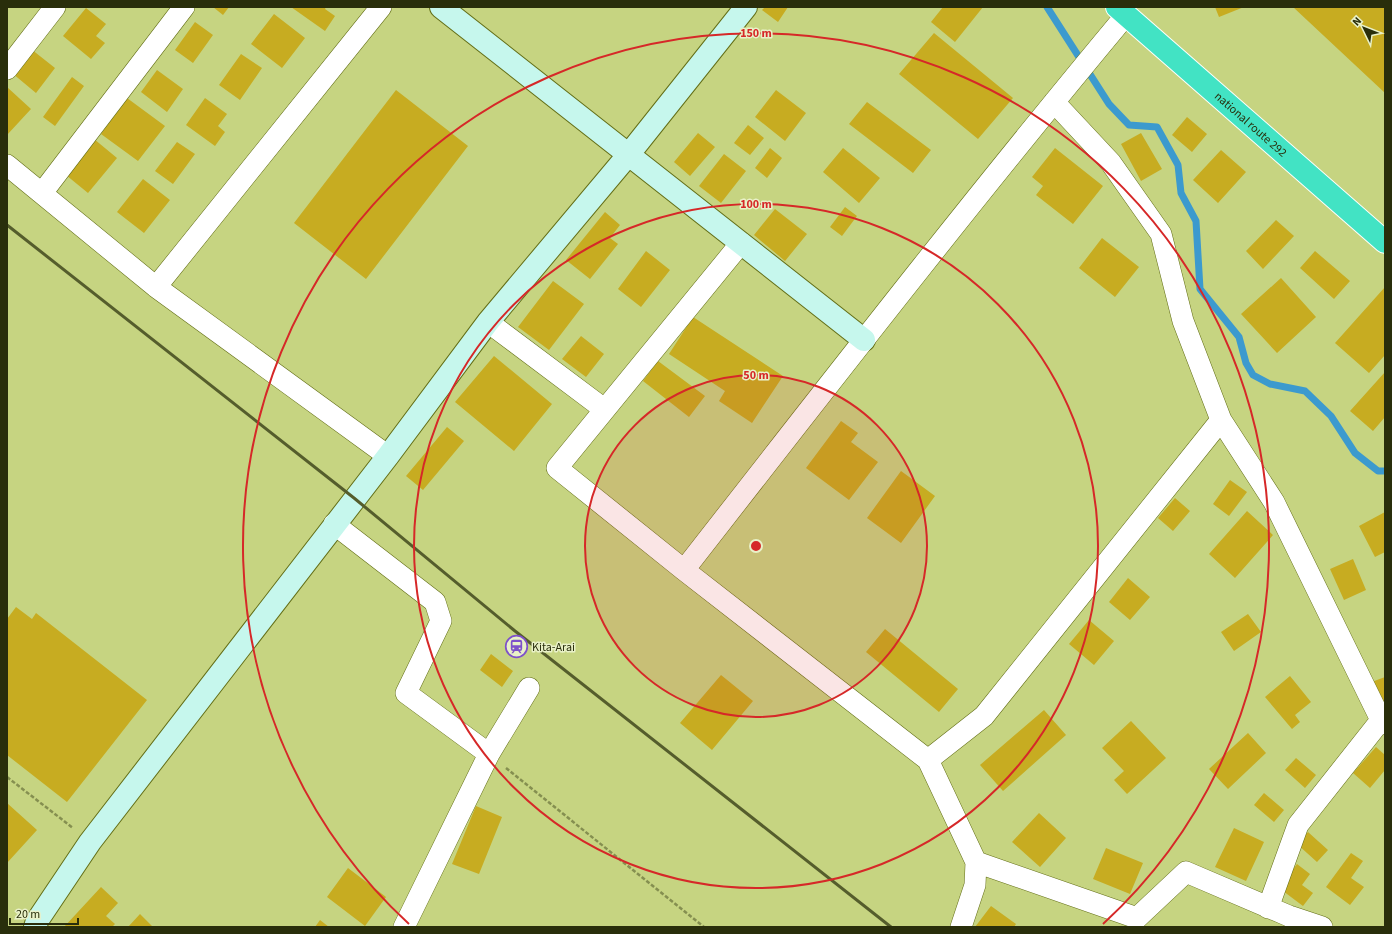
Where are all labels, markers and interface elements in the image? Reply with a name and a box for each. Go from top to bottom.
north arrow [1344,8,1384,48]
text: N [1349,14,1365,29]
text: 150 m [740,25,772,42]
street label: national route 292 [1211,88,1291,161]
text: 100 m [740,196,772,213]
text: 50 m [743,367,769,384]
centre of rings [749,539,763,553]
station icon: Kita-Arai [503,634,529,660]
place label: Kita-Arai [532,639,575,656]
scale bar [10,900,78,926]
text: 20 m [16,906,40,923]

